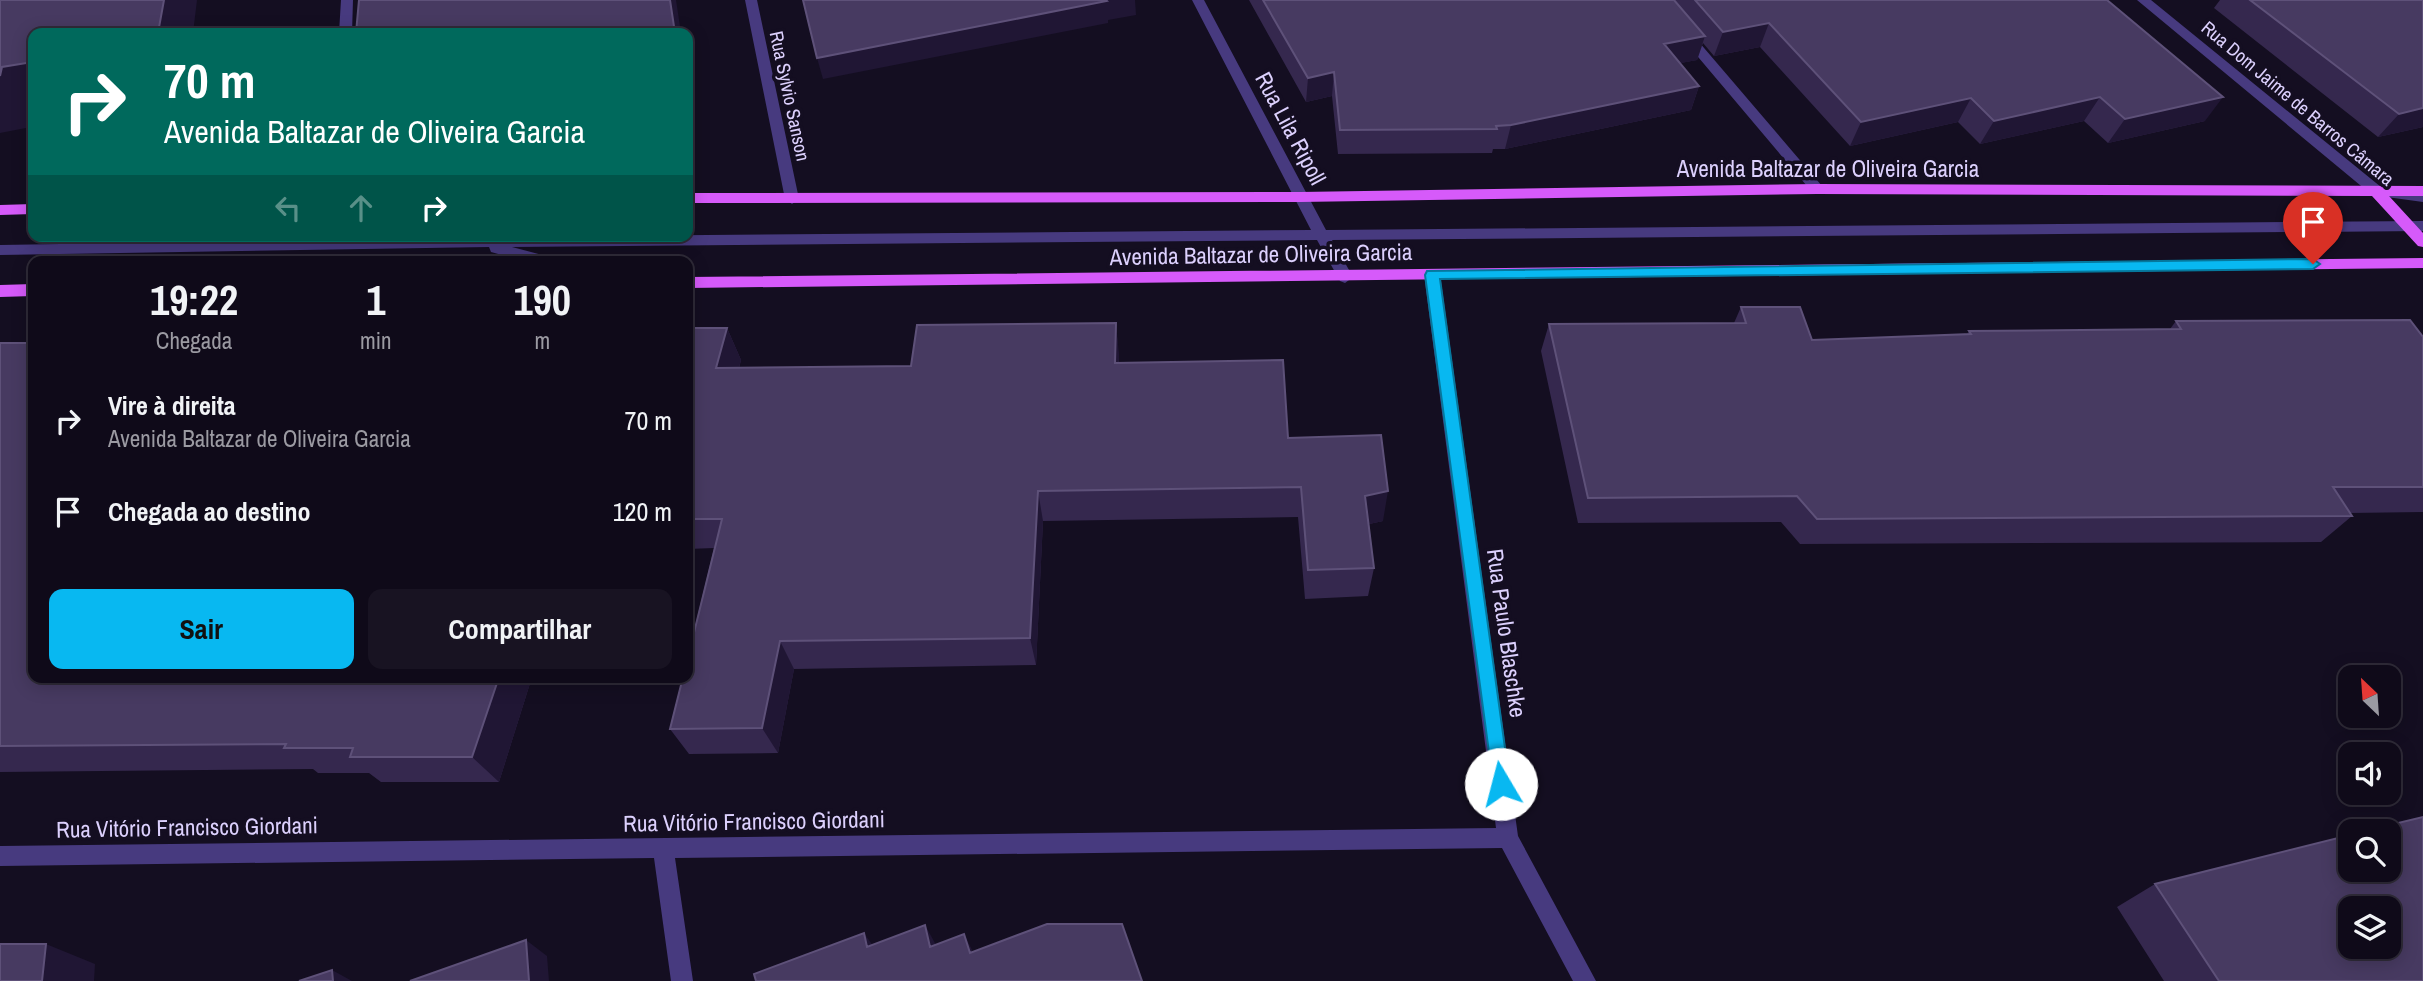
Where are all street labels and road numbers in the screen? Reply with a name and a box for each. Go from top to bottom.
street label: Rua Dom Jaime de Barros Câmara [2196,15,2400,192]
street label: Rua Sylvio Sanson [764,28,816,164]
street label: Rua Lila Ripoll [1248,66,1334,190]
street label: Avenida Baltazar de Oliveira Garcia [1676,153,1980,184]
street label: Avenida Baltazar de Oliveira Garcia [1108,236,1413,272]
street label: Rua Paulo Blaschke [1480,547,1534,719]
street label: Rua Vitório Francisco Giordani [623,803,885,839]
street label: Rua Vitório Francisco Giordani [56,809,318,845]

